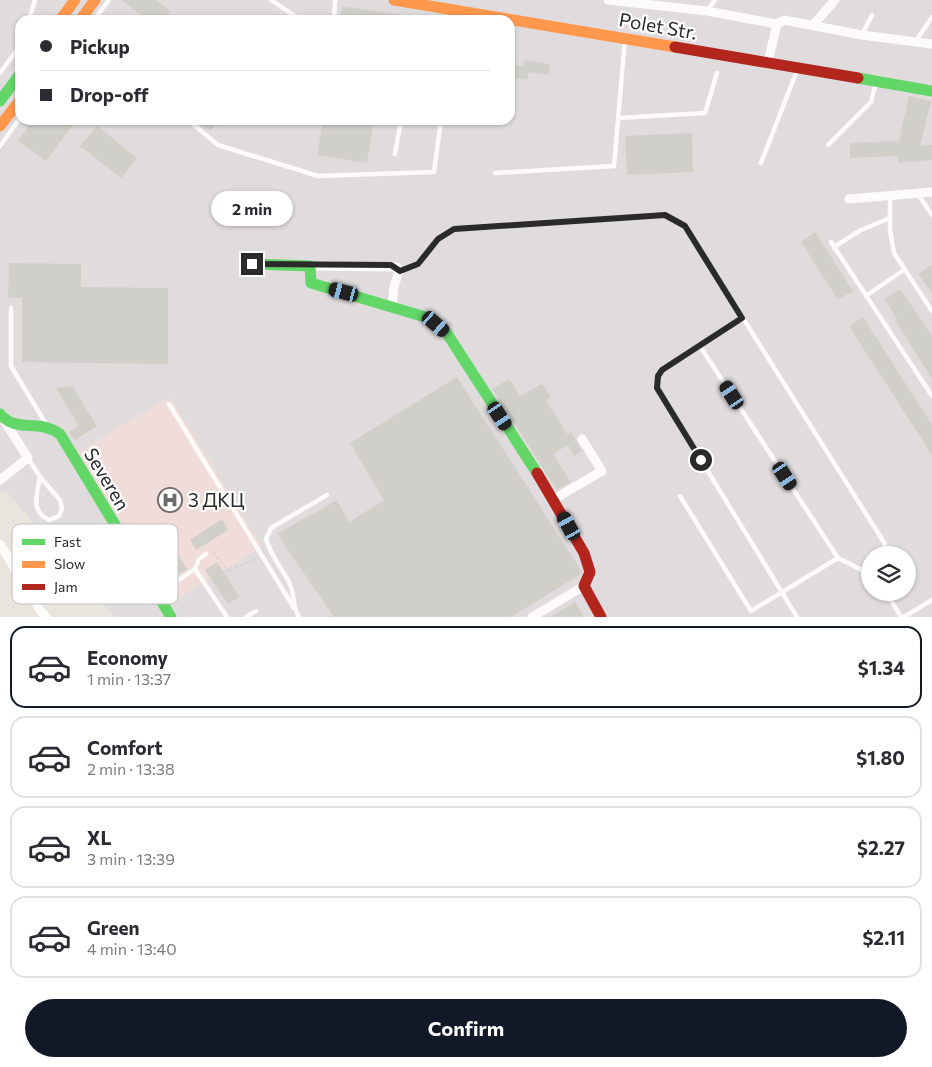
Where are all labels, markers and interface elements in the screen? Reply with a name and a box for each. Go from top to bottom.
street label: Polet Str. [617,7,699,44]
text: Pickup [70,35,130,58]
text: Drop-off [70,83,149,106]
callout: 2 min [211,192,293,226]
text: 2 min [232,199,272,218]
route end [241,253,263,275]
car [327,281,360,303]
car [419,308,452,340]
car [717,378,746,412]
car [485,399,514,433]
street label: Severen [80,443,135,514]
route start [690,449,712,471]
car [770,459,799,493]
hospital icon: 3 ДКЦ [157,487,183,513]
place label: 3 ДКЦ [188,488,245,511]
car [555,509,582,543]
legend [12,524,178,604]
text: Fast [54,533,81,550]
map controls [861,546,916,601]
button: layers [861,546,916,601]
text: Slow [54,555,85,572]
text: Jam [54,578,78,595]
icon: car [27,645,72,690]
text: Economy [87,646,168,669]
text: $1.34 [858,656,905,679]
text: 1 min · 13:37 [87,669,171,688]
icon: car [27,735,72,780]
text: Comfort [87,736,163,759]
text: $1.80 [856,746,905,769]
text: 2 min · 13:38 [87,759,175,778]
icon: car [27,825,72,870]
text: XL [87,826,112,849]
text: $2.27 [857,836,905,859]
text: 3 min · 13:39 [87,849,175,868]
icon: car [27,915,72,960]
text: Green [87,916,139,939]
text: $2.11 [862,926,905,949]
text: 4 min · 13:40 [87,939,177,958]
button: Confirm [25,999,907,1057]

